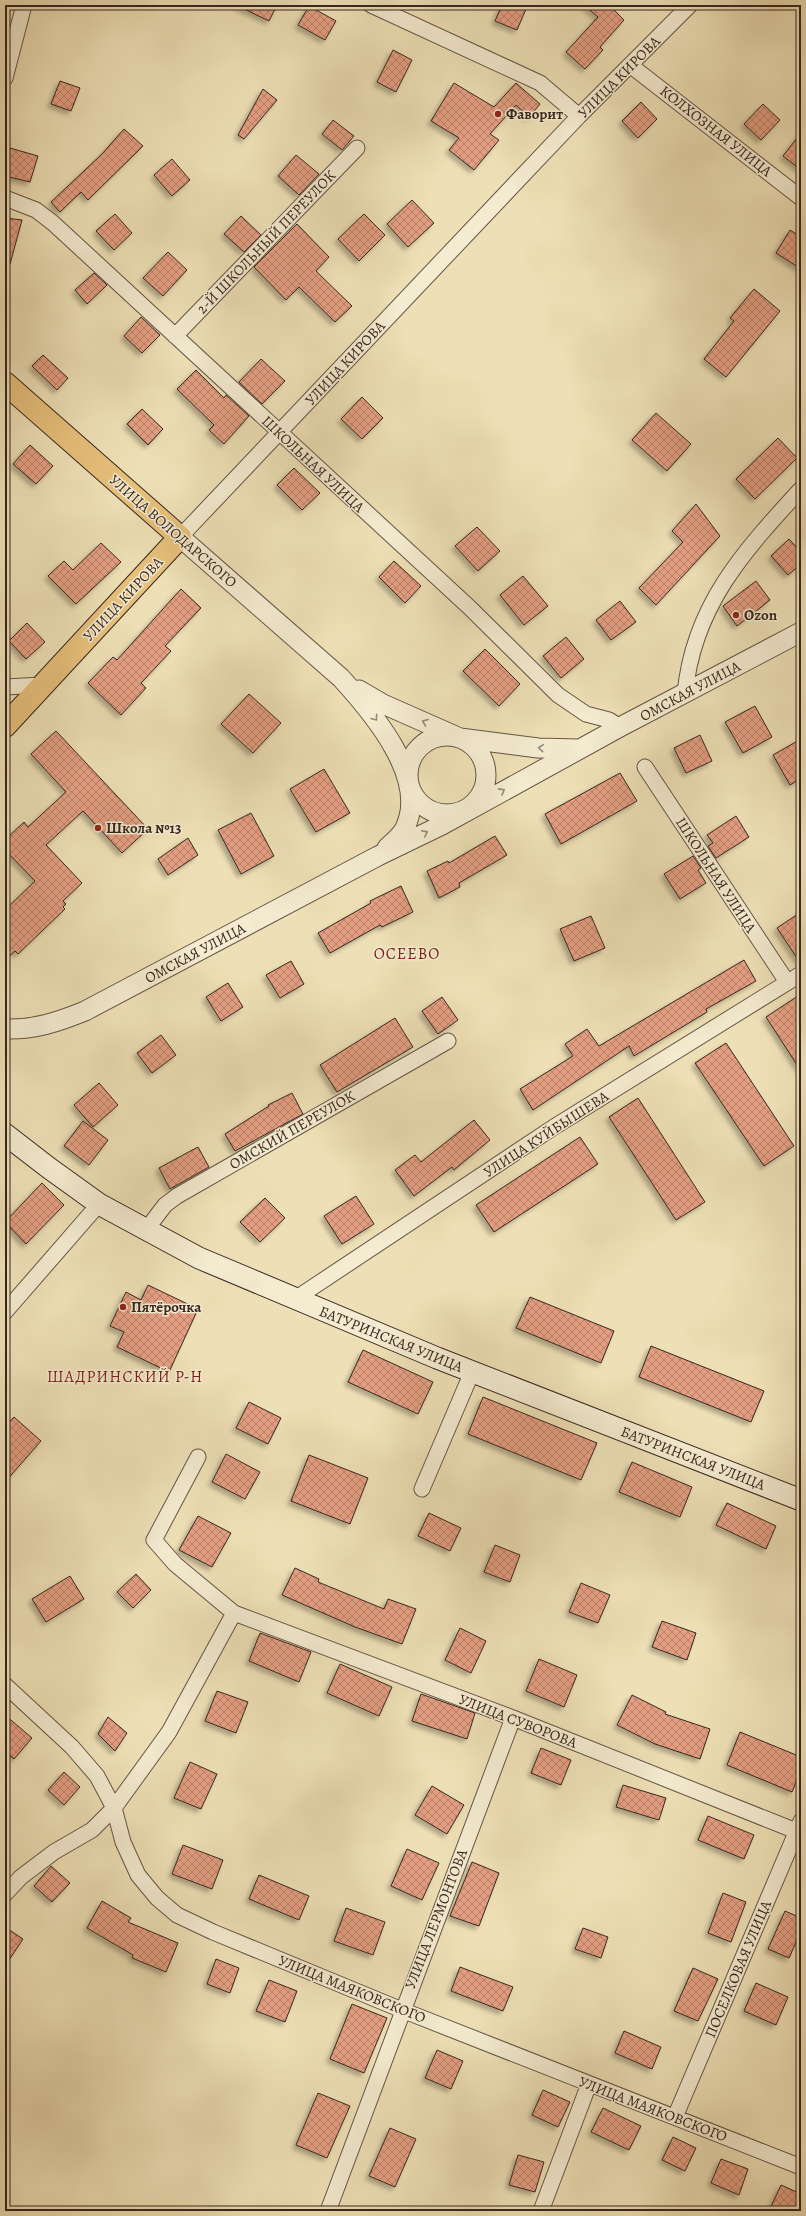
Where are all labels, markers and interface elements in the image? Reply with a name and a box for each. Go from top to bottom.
street label: УЛИЦА КИРОВА [573,31,665,123]
street label: КОЛХОЗНАЯ УЛИЦА [656,81,776,181]
place label: Фаворит [506,104,563,124]
marker: Фаворит [493,109,503,119]
street label: 2-Й ШКОЛЬНЫЙ ПЕРЕУЛОК [192,166,340,318]
street label: УЛИЦА КИРОВА [301,316,390,410]
street label: ШКОЛЬНАЯ УЛИЦА [257,411,369,517]
street label: УЛИЦА ВОЛОДАРСКОГО [105,470,241,592]
street label: УЛИЦА КИРОВА [79,552,168,646]
place label: Ozon [744,605,778,625]
marker: Ozon [731,610,741,620]
street label: ОМСКАЯ УЛИЦА [636,656,744,726]
one-way arrow [371,714,378,721]
one-way arrow [421,718,428,726]
one-way arrow [538,744,544,753]
one-way arrow [498,789,505,796]
street label: ШКОЛЬНАЯ УЛИЦА [671,813,761,937]
place label: Школа №13 [106,818,181,838]
marker: Школа №13 [93,823,103,833]
one-way arrow [421,830,429,838]
street label: ОМСКАЯ УЛИЦА [141,918,249,988]
district label: ОСЕЕВО [374,943,440,965]
street label: ОМСКИЙ ПЕРЕУЛОК [226,1086,359,1174]
street label: УЛИЦА КУЙБЫШЕВА [480,1086,613,1182]
place label: Пятёрочка [131,1297,202,1317]
street label: БАТУРИНСКАЯ УЛИЦА [316,1301,466,1377]
marker: Пятёрочка [118,1302,128,1312]
district label: ШАДРИНСКИЙ Р-Н [47,1366,203,1388]
street label: БАТУРИНСКАЯ УЛИЦА [618,1421,768,1495]
street label: УЛИЦА СУВОРОВА [456,1689,580,1753]
street label: УЛИЦА ЛЕРМОНТОВА [400,1846,472,1992]
street label: ПОСЕЛКОВАЯ УЛИЦА [700,1897,776,2041]
street label: УЛИЦА МАЯКОВСКОГО [275,1950,429,2028]
street label: УЛИЦА МАЯКОВСКОГО [576,2071,730,2147]

